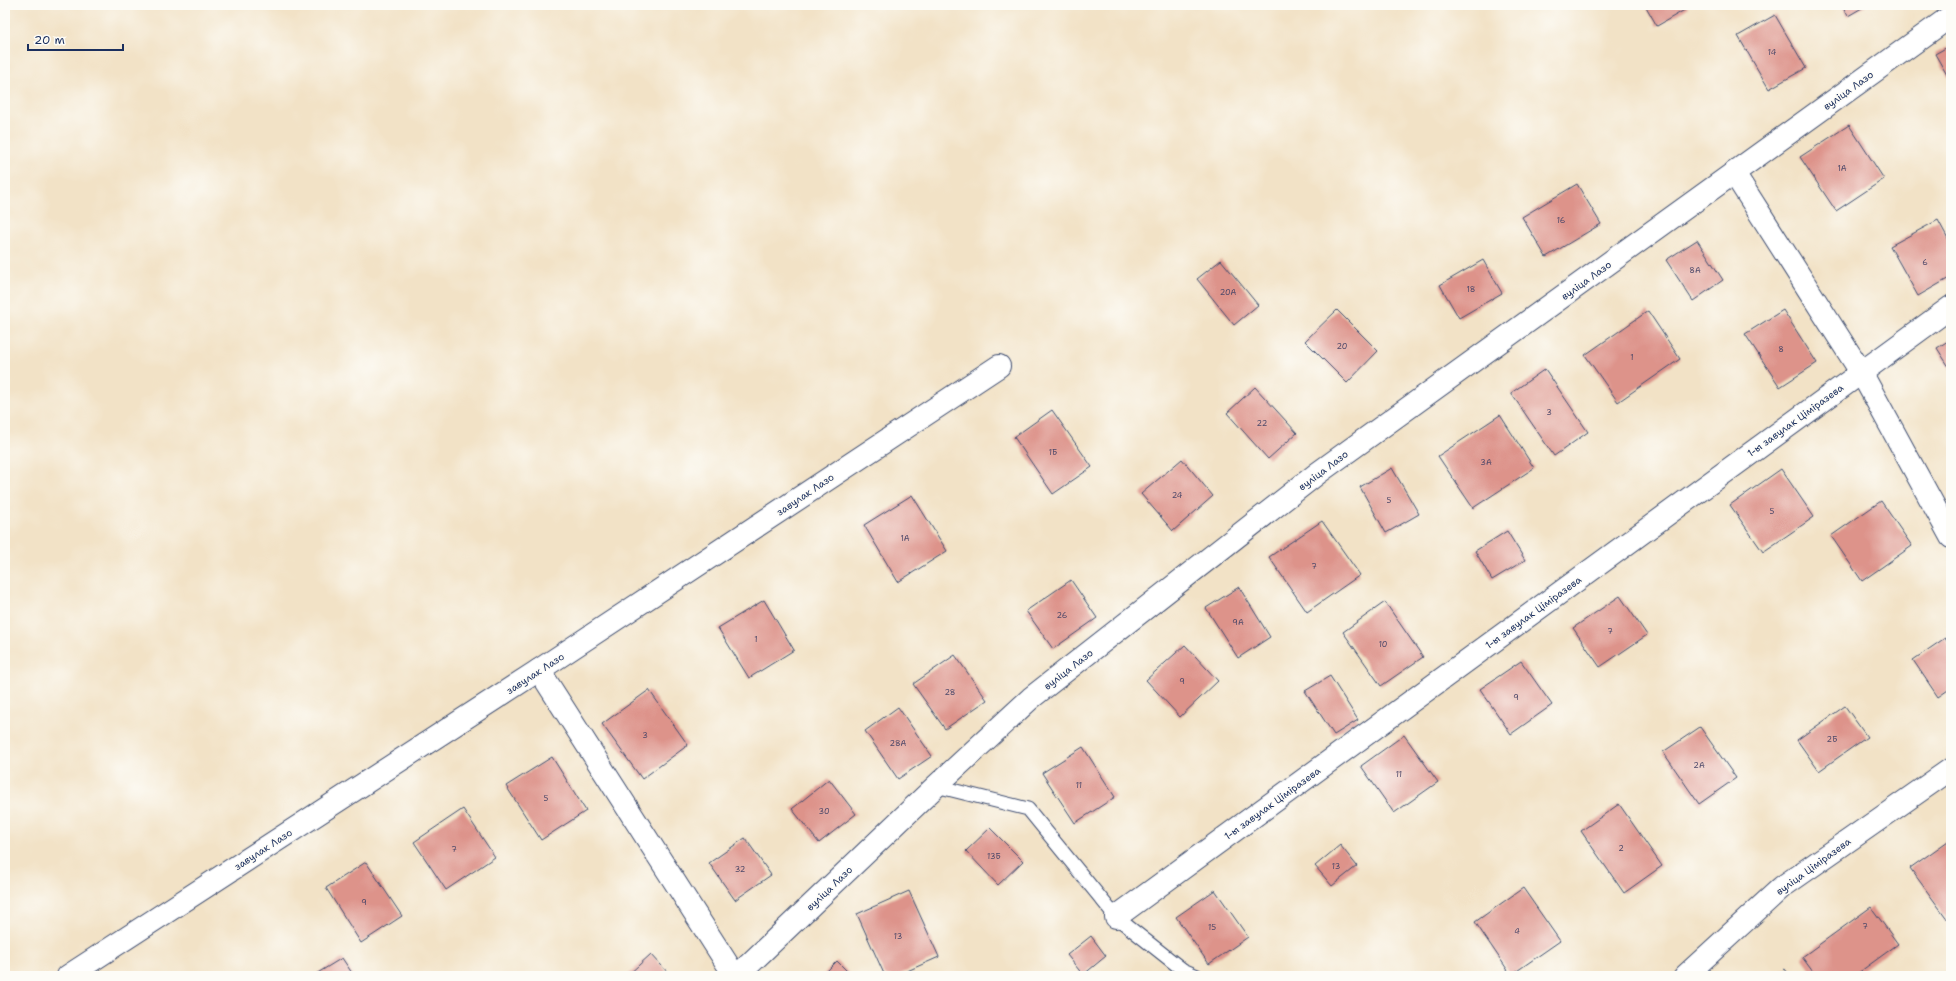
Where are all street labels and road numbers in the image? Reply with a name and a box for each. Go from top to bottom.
street label: вуліца Лазо [1821,68,1876,113]
street label: вуліца Лазо [1559,258,1614,303]
street label: 1-ы завулак Ціміразева [1745,381,1847,460]
street label: вуліца Лазо [1296,447,1351,493]
street label: завулак Лазо [774,470,837,518]
street label: 1-ы завулак Ціміразева [1483,573,1585,652]
street label: вуліца Лазо [1041,646,1096,693]
street label: завулак Лазо [504,650,567,697]
street label: 1-ы завулак Ціміразева [1222,764,1324,843]
street label: завулак Лазо [232,826,295,873]
street label: вуліца Ціміразева [1773,834,1854,898]
street label: вуліца Лазо [804,863,855,914]

